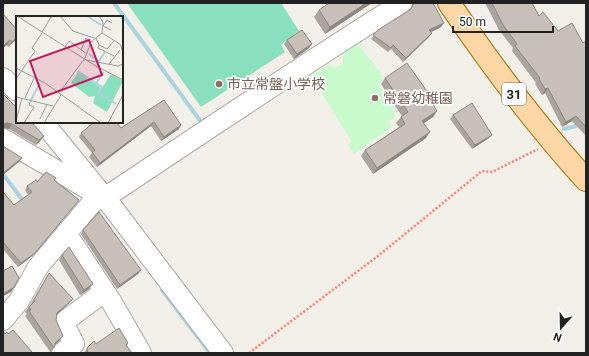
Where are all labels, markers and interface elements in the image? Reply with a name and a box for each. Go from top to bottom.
scale bar [453,8,553,34]
text: 50 m [459,15,486,29]
inset map [16,16,123,123]
place label: 市立常盤小学校 [227,76,325,92]
marker: 市立常盤小学校 [214,79,224,89]
road number: 31 [502,83,526,105]
place label: 常磐幼稚園 [383,90,453,106]
marker: 常磐幼稚園 [370,93,380,103]
north arrow [541,308,581,348]
text: N [552,329,564,344]

